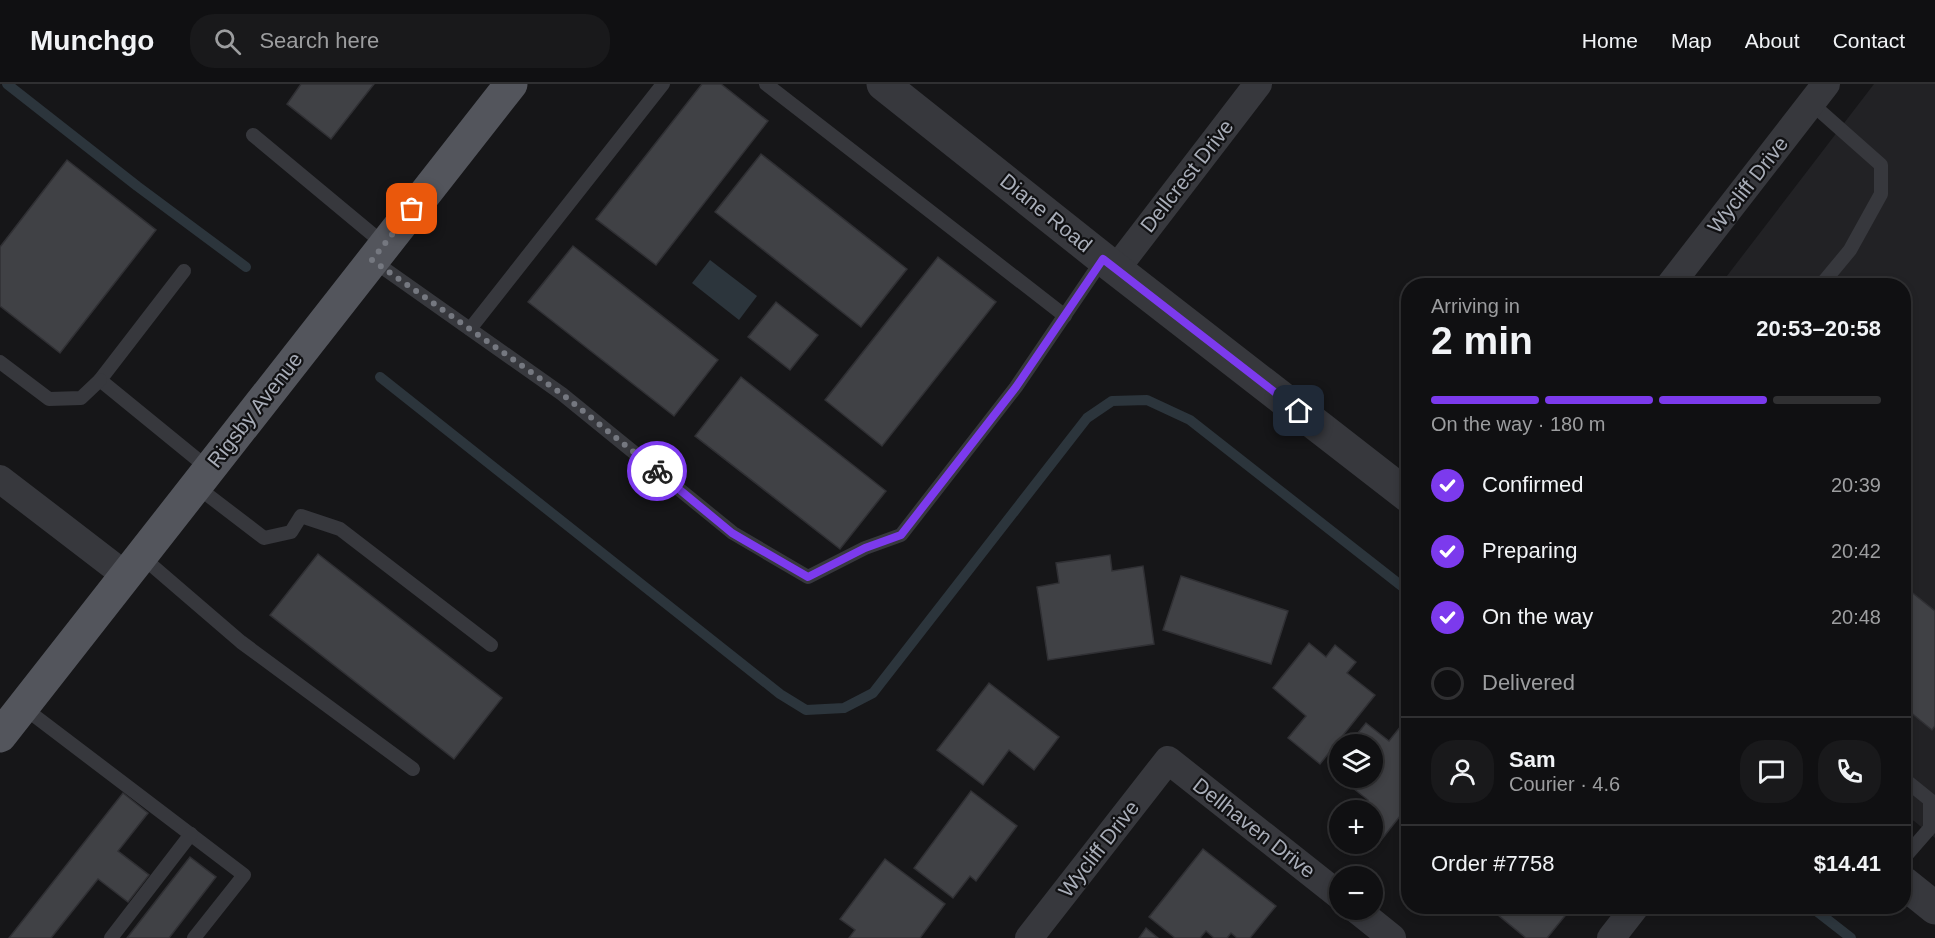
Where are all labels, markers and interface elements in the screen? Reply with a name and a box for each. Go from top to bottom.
search box [190,14,610,68]
text: Munchgo [30,25,154,56]
icon: search [211,25,244,58]
text: Search here [259,28,379,53]
text: Home [1582,29,1638,52]
text: Map [1671,29,1712,52]
text: About [1745,29,1800,52]
text: Contact [1833,29,1905,52]
street label: Dellcrest Drive [1136,115,1238,237]
street label: Wycliff Drive [1703,132,1792,238]
street label: Diane Road [996,169,1097,256]
pin [386,183,437,234]
icon: bag [395,192,428,225]
text: Arriving in [1431,295,1520,317]
text: 20:53–20:58 [1756,316,1881,341]
text: 2 min [1431,319,1533,362]
street label: Rigsby Avenue [203,348,307,472]
pin [1273,385,1324,436]
icon: home [1282,394,1315,427]
text: On the way · 180 m [1431,413,1606,435]
courier [627,441,687,501]
icon: bike [641,455,674,488]
icon: check [1431,469,1464,502]
text: Confirmed [1482,472,1583,497]
text: 20:39 [1831,474,1881,496]
icon: check [1431,535,1464,568]
text: Preparing [1482,538,1577,563]
text: 20:42 [1831,540,1881,562]
icon: check [1431,601,1464,634]
text: On the way [1482,604,1593,629]
text: 20:48 [1831,606,1881,628]
text: Delivered [1482,670,1575,695]
map controls [1329,734,1383,920]
button: layers [1329,734,1383,788]
button: person [1431,740,1494,803]
button: chat [1740,740,1803,803]
button: phone [1818,740,1881,803]
text: Sam [1509,747,1555,772]
street label: Dellhaven Drive [1189,773,1320,882]
text: Courier · 4.6 [1509,773,1620,795]
street label: Wycliff Drive [1054,796,1143,902]
button: + [1329,800,1383,854]
text: Order #7758 [1431,851,1555,876]
text: $14.41 [1814,851,1881,876]
button: − [1329,866,1383,920]

